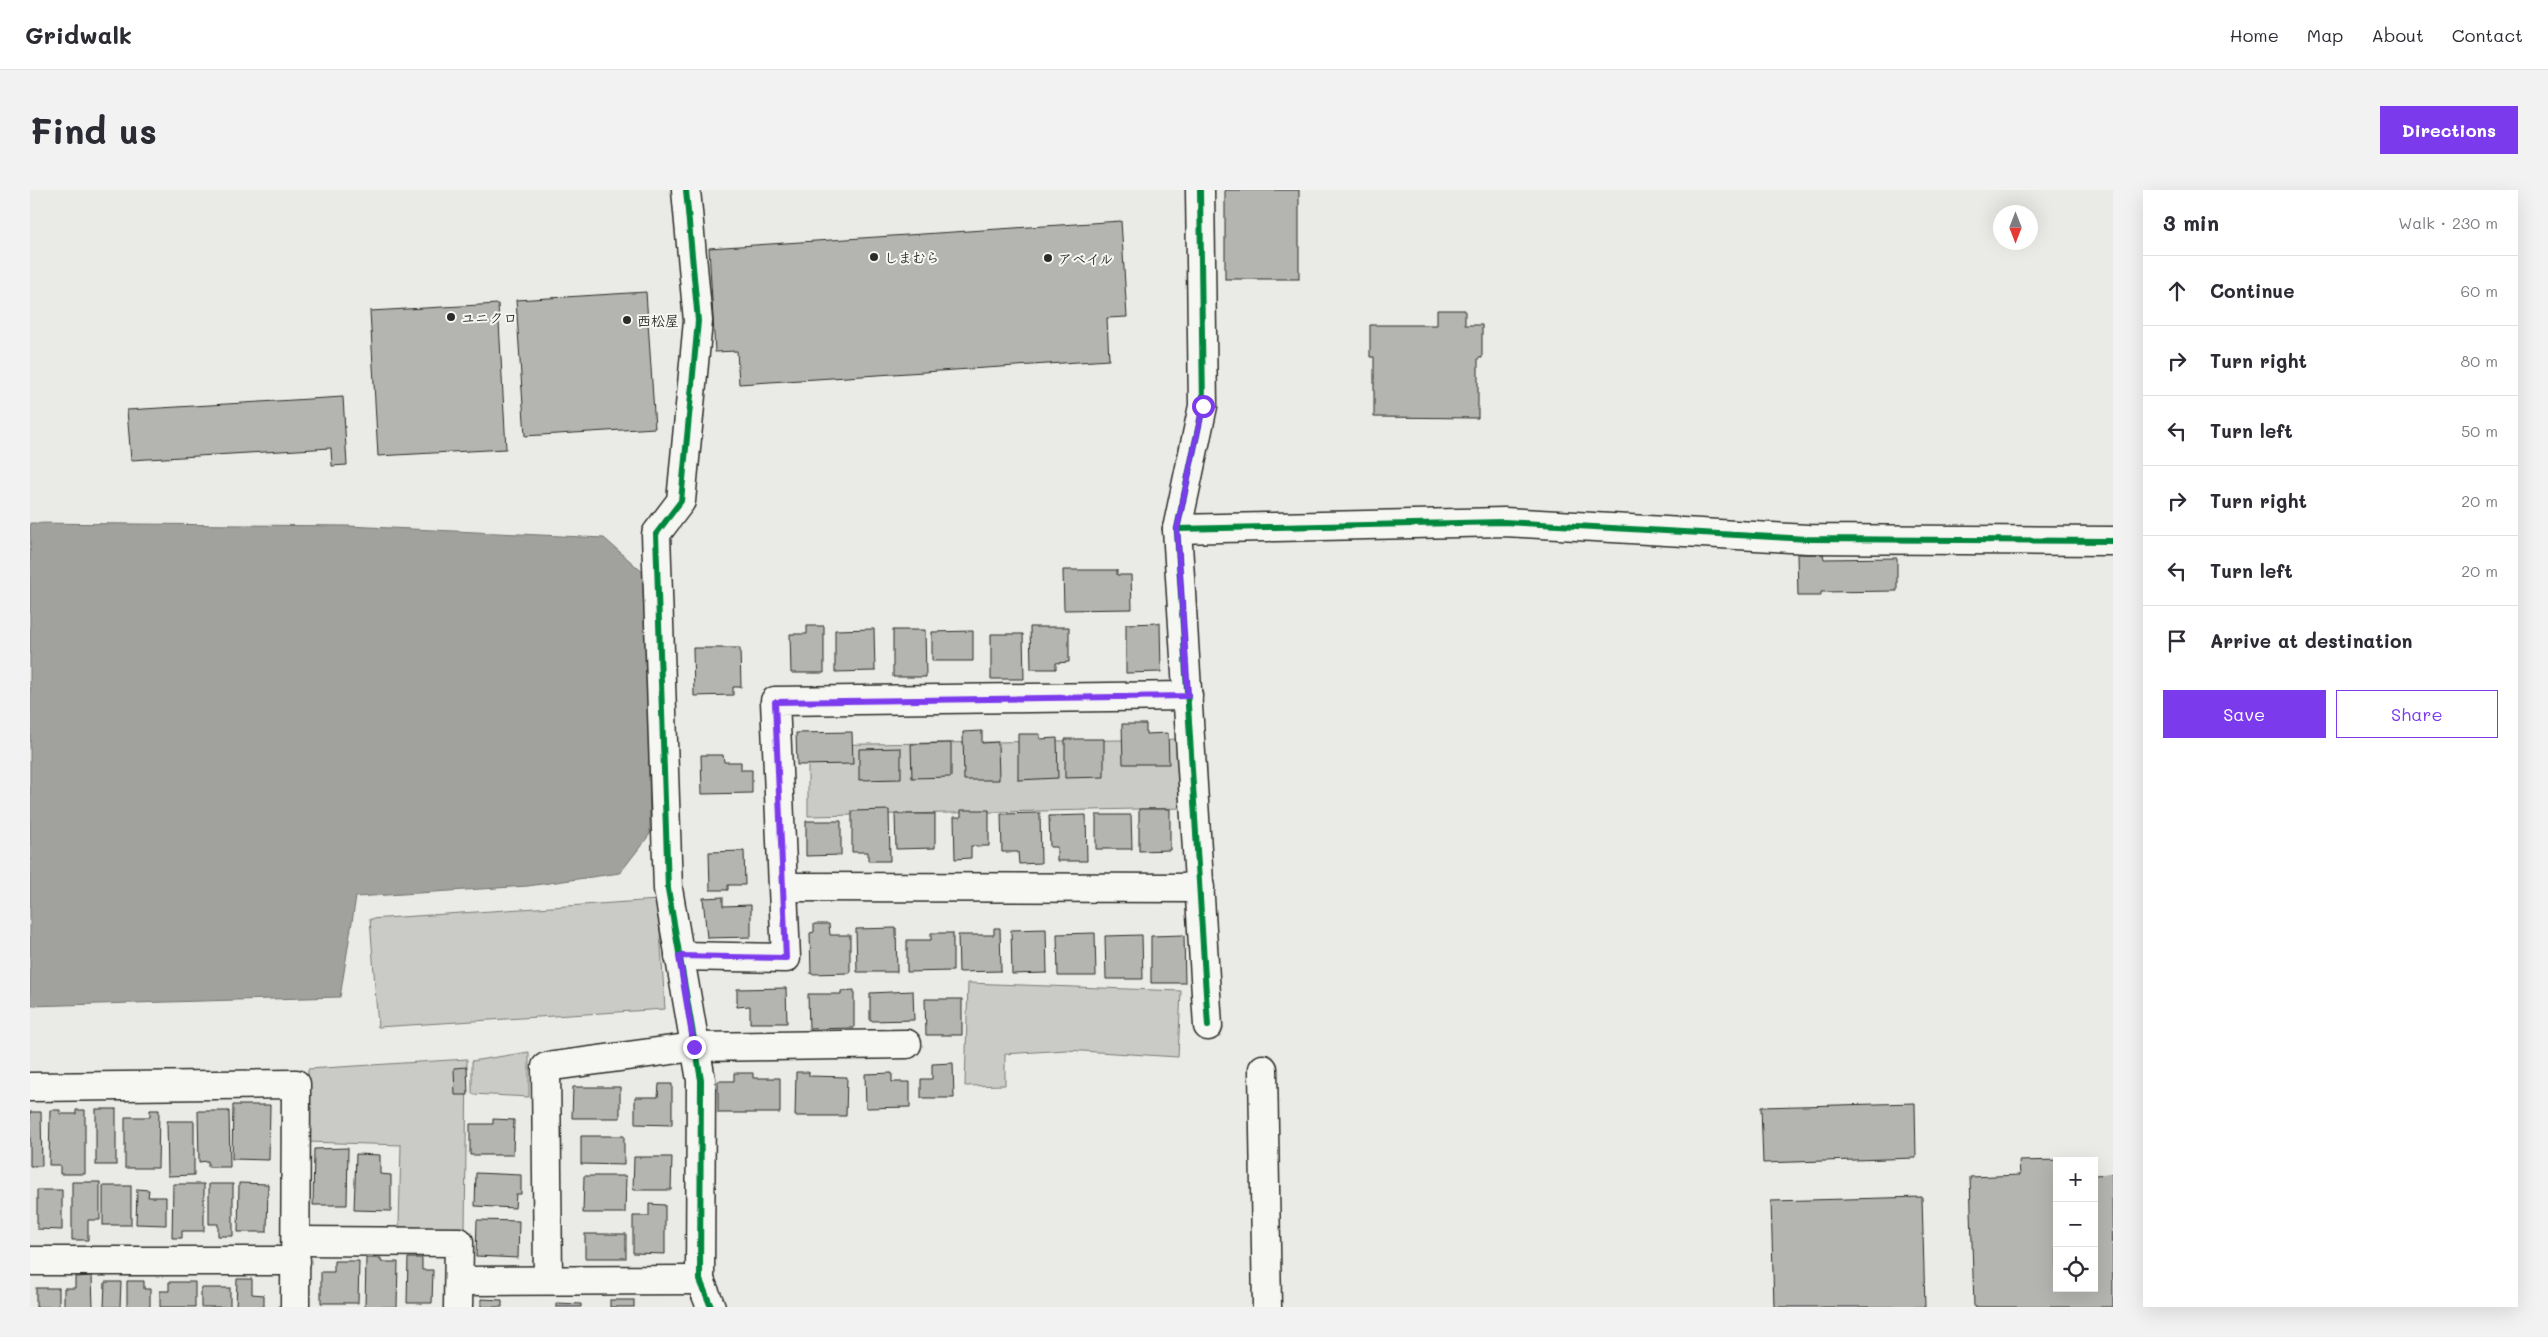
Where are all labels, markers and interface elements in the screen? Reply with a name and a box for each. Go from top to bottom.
text: Gridwalk [25,19,132,50]
text: Home [2230,23,2279,47]
text: Map [2307,23,2343,47]
text: About [2371,23,2424,47]
text: Contact [2452,23,2523,47]
button: Directions [2380,106,2518,154]
text: Find us [30,107,157,153]
north arrow [1993,205,2038,250]
text: 3 min [2163,209,2219,236]
text: Walk · 230 m [2398,212,2498,233]
place label: しまむら [884,248,940,267]
place label: アベイル [1058,249,1113,268]
marker: しまむら [868,251,880,263]
marker: アベイル [1042,252,1054,264]
icon: ahead [2163,277,2191,305]
text: Continue [2210,278,2295,303]
text: 60 m [2461,280,2498,301]
place label: ユニクロ [461,308,517,327]
marker: ユニクロ [445,311,457,323]
place label: 西松屋 [637,311,679,330]
marker: 西松屋 [621,314,633,326]
icon: right [2163,347,2191,375]
text: Turn right [2210,348,2307,373]
text: 80 m [2461,350,2498,371]
route start [1192,395,1215,418]
icon: left [2163,417,2191,445]
text: Turn left [2210,418,2293,443]
text: 50 m [2461,420,2498,441]
icon: right [2163,487,2191,515]
text: Turn right [2210,488,2307,513]
text: 20 m [2461,490,2498,511]
icon: left [2163,557,2191,585]
text: Turn left [2210,558,2293,583]
text: 20 m [2461,560,2498,581]
icon: arrive [2163,627,2191,655]
text: Arrive at destination [2210,628,2413,653]
button: Save [2163,690,2326,738]
button: Share [2336,690,2498,738]
route end [683,1036,706,1059]
map controls [2053,1157,2098,1292]
button: + [2053,1157,2098,1202]
button: − [2053,1202,2098,1247]
button: locate [2053,1247,2098,1292]

